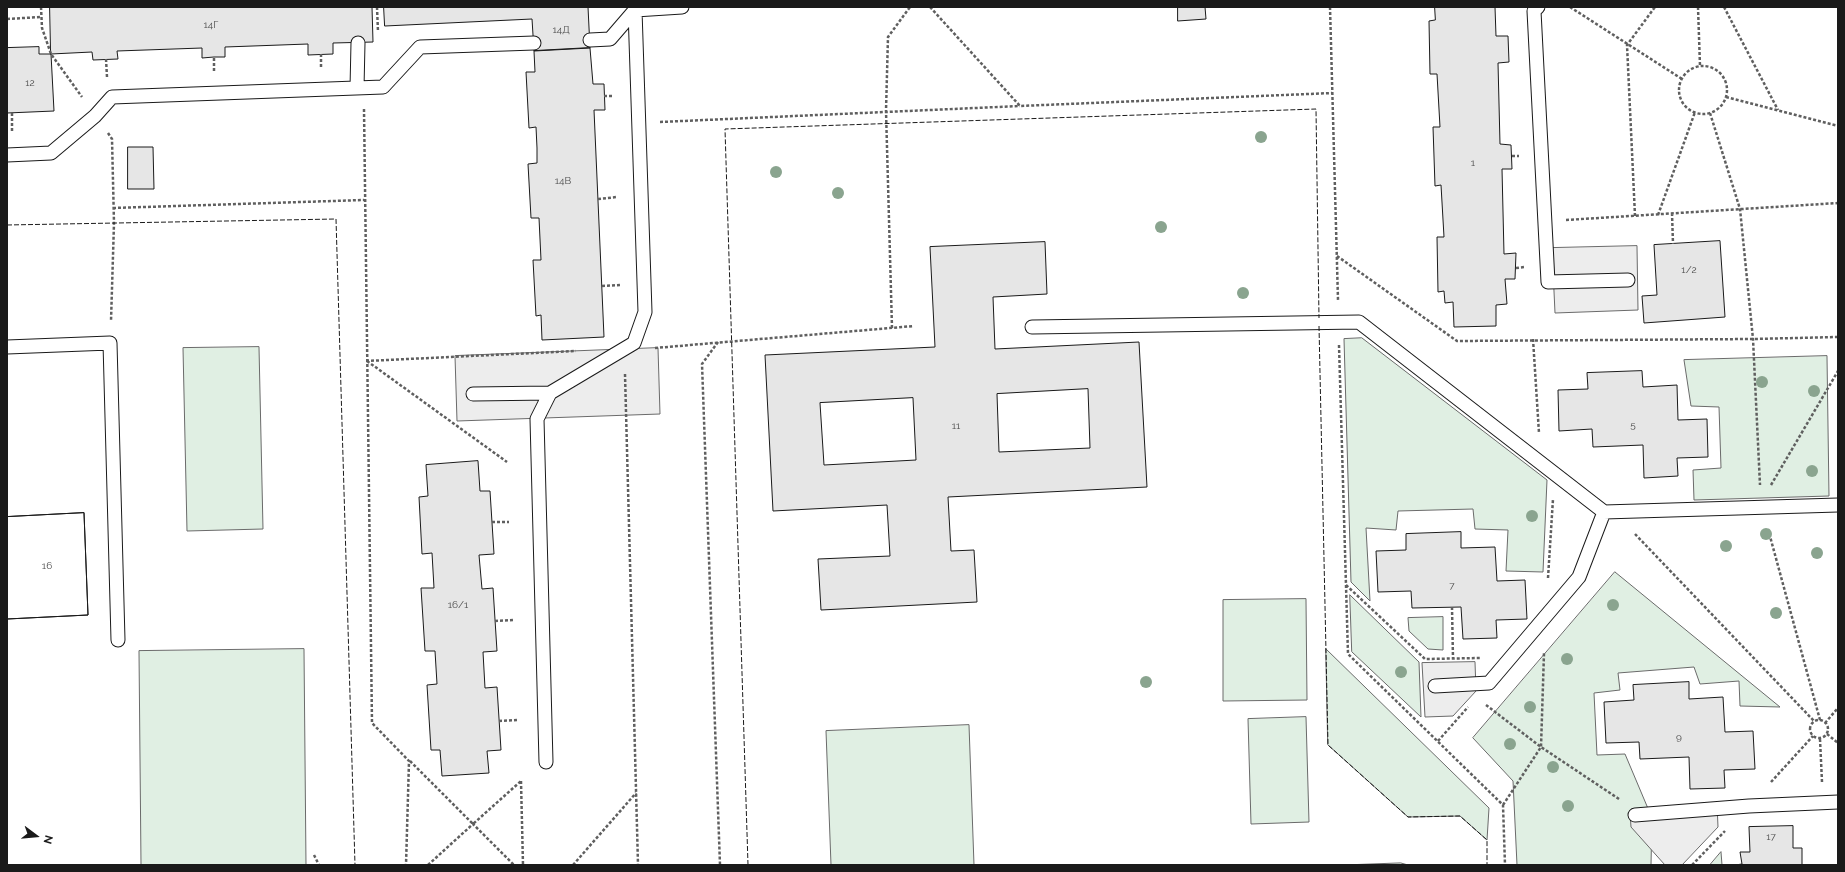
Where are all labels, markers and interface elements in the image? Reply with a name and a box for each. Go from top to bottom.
house number: 14Г [204,19,218,31]
house number: 14Д [552,24,570,36]
house number: 12 [25,77,35,89]
house number: 1 [1471,157,1475,169]
house number: 14В [555,175,571,187]
house number: 1/2 [1681,264,1697,276]
house number: 5 [1630,419,1636,431]
house number: 11 [952,420,960,432]
house number: 16 [42,560,52,572]
house number: 7 [1449,580,1455,592]
house number: 16/1 [448,599,468,611]
house number: 9 [1676,731,1682,743]
north arrow [16,816,56,856]
house number: 17 [1766,831,1776,843]
text: N [41,834,55,845]

